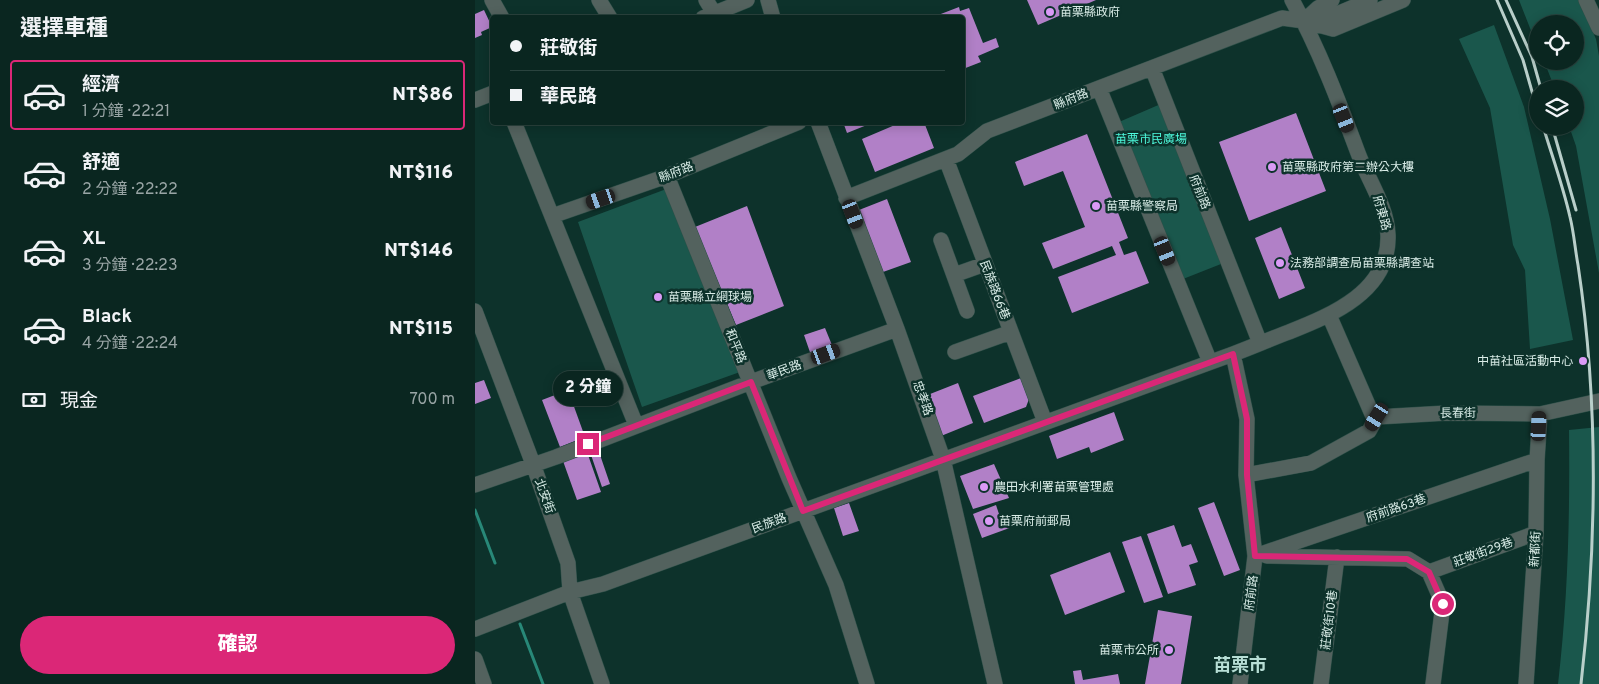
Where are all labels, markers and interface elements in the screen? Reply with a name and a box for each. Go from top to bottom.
place label: 苗栗縣政府 [1060,5,1120,21]
marker: 苗栗縣政府 [1044,6,1056,18]
map controls [1529,15,1584,135]
button: locate [1529,15,1584,70]
text: 選擇車種 [20,16,108,43]
text: 莊敬街 [540,37,597,61]
icon: car [22,73,67,118]
text: 經濟 [82,73,120,97]
button: layers [1529,80,1584,135]
text: NT$86 [392,83,453,107]
text: 華民路 [540,85,597,109]
street label: 縣府路 [1052,86,1091,114]
car [1331,101,1356,135]
text: 1 分鐘 · 22:21 [82,102,170,122]
park label: 苗栗市民廣場 [1115,132,1187,148]
icon: car [22,151,67,196]
text: 舒適 [82,151,120,175]
street label: 縣府路 [657,159,696,187]
place label: 苗栗縣政府第二辦公大樓 [1282,160,1414,176]
text: NT$116 [389,161,453,185]
marker: 苗栗縣政府第二辦公大樓 [1266,161,1278,173]
street label: 府前路 [1185,173,1213,212]
text: 2 分鐘 · 22:22 [82,180,178,200]
car [584,187,617,211]
street label: 府東路 [1368,194,1394,233]
car [840,197,865,231]
place label: 苗栗縣警察局 [1106,199,1178,215]
marker: 苗栗縣警察局 [1090,200,1102,212]
text: XL [82,227,105,251]
icon: car [22,229,67,274]
car [1152,234,1177,268]
text: NT$146 [384,239,453,263]
text: 3 分鐘 · 22:23 [82,256,178,276]
place label: 法務部調查局苗栗縣調查站 [1290,256,1434,272]
marker: 法務部調查局苗栗縣調查站 [1274,257,1286,269]
street label: 民族路66巷 [975,258,1013,322]
place label: 苗栗縣立網球場 [668,290,752,306]
marker: 苗栗縣立網球場 [652,291,664,303]
text: Black [82,305,132,329]
icon: car [22,307,67,352]
text: NT$115 [389,317,453,341]
street label: 和平路 [721,327,749,366]
text: 4 分鐘 · 22:24 [82,334,178,354]
car [809,342,842,366]
place label: 中苗社區活動中心 [1477,354,1573,370]
marker: 中苗社區活動中心 [1577,355,1589,367]
street label: 華民路 [765,357,804,385]
callout: 2 分鐘 [553,372,623,406]
text: 2 分鐘 [565,378,611,398]
street label: 忠孝路 [908,379,936,418]
icon: cash [20,386,48,414]
text: 現金 [60,390,98,414]
text: 700 m [409,390,455,410]
car [1362,400,1391,434]
street label: 長春街 [1440,406,1476,422]
car [1530,411,1547,441]
route end [577,433,599,455]
street label: 北安街 [530,477,558,516]
place label: 農田水利署苗栗管理處 [994,480,1114,496]
marker: 農田水利署苗栗管理處 [978,481,990,493]
street label: 府前路63巷 [1364,491,1428,527]
street label: 民族路 [750,510,789,538]
place label: 苗栗府前郵局 [999,514,1071,530]
marker: 苗栗府前郵局 [983,515,995,527]
street label: 新都街 [1527,531,1545,567]
street label: 莊敬街29巷 [1451,535,1515,571]
street label: 府前路 [1242,574,1262,612]
street label: 莊敬街10巷 [1318,589,1342,651]
route start [1432,593,1454,615]
button: 確認 [20,616,455,674]
place label: 苗栗市公所 [1099,643,1159,659]
marker: 苗栗市公所 [1163,644,1175,656]
district label: 苗栗市 [1213,655,1267,678]

